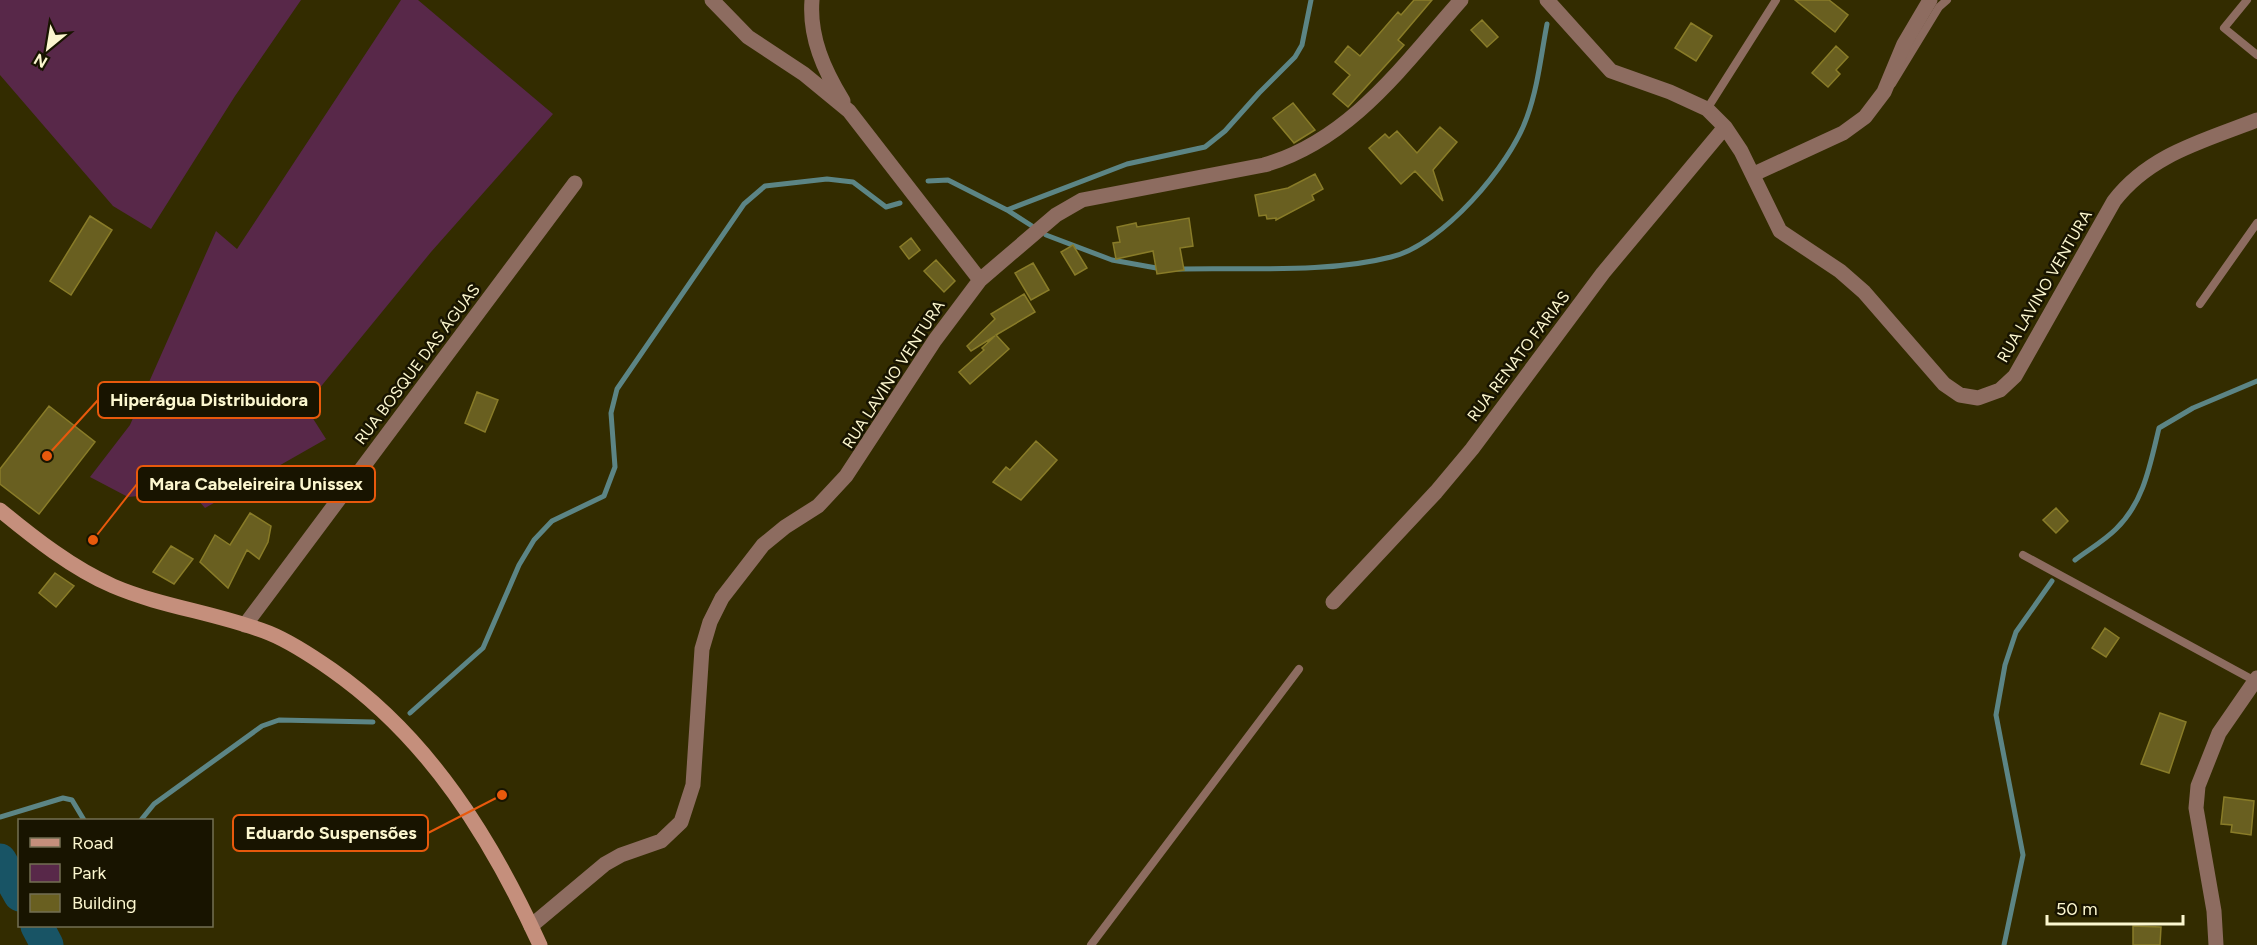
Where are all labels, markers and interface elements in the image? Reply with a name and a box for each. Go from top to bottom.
north arrow [18,18,78,78]
text: N [31,49,51,72]
street label: RUA LAVINO VENTURA [1993,207,2096,366]
street label: RUA BOSQUE DAS ÁGUAS [351,280,484,448]
street label: RUA RENATO FARIAS [1463,287,1574,425]
street label: RUA LAVINO VENTURA [838,297,949,452]
callout: Hiperágua Distribuidora [98,382,320,418]
text: Hiperágua Distribuidora [110,389,308,411]
callout: Mara Cabeleireira Unissex [137,466,375,502]
text: Mara Cabeleireira Unissex [149,473,363,495]
callout: Eduardo Suspensões [233,815,428,851]
legend [18,819,213,927]
text: Eduardo Suspensões [245,822,417,844]
text: Road [72,832,113,854]
text: Park [72,862,107,884]
scale bar [2047,888,2184,926]
text: Building [72,892,137,914]
text: 50 m [2056,898,2098,920]

